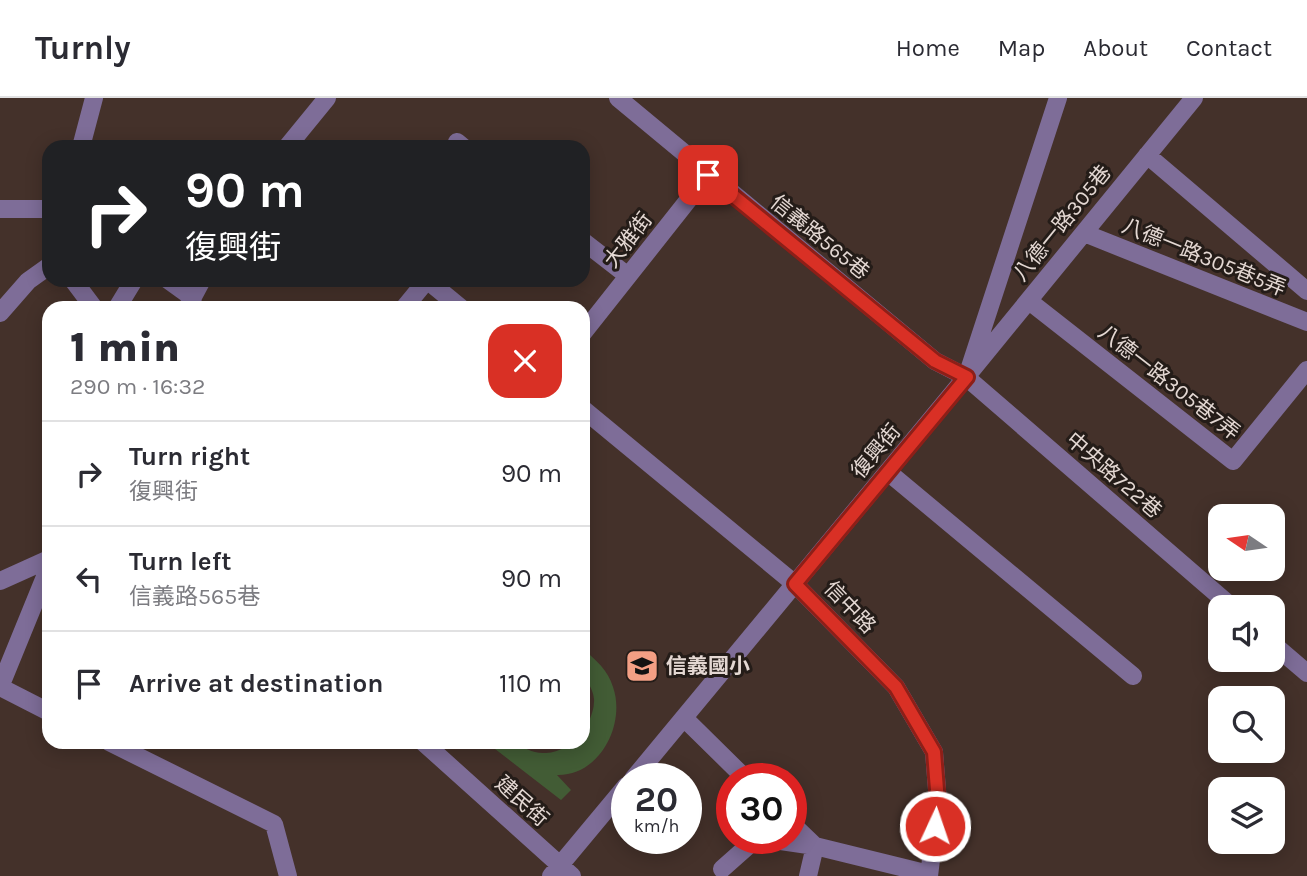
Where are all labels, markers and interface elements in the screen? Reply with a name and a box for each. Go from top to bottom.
text: Turnly [35,29,131,67]
text: Home [896,34,960,62]
text: Map [998,34,1045,62]
text: About [1083,34,1148,62]
text: Contact [1186,34,1272,62]
pin [678,145,738,205]
icon: arrive [689,156,727,194]
street label: 八德一路305巷 [1008,160,1116,286]
text: 90 m [185,162,305,219]
icon: right [70,168,161,259]
street label: 信義路565巷 [766,190,874,284]
street label: 大雅街 [599,208,657,272]
street label: 八德一路305巷5弄 [1119,213,1289,301]
text: 復興街 [185,229,281,266]
street label: 八德一路305巷7弄 [1094,319,1244,445]
text: 1 min [70,322,180,372]
button: close [488,324,562,398]
text: 290 m · 16:32 [70,373,205,400]
street label: 復興街 [847,419,905,483]
street label: 中央路722巷 [1062,427,1166,523]
text: Turn right [129,441,250,472]
icon: right [70,455,108,493]
text: 90 m [501,458,562,489]
text: 復興街 [129,478,198,505]
north arrow [1208,504,1284,581]
map controls [1208,504,1285,854]
text: Turn left [129,546,231,577]
icon: left [70,560,108,598]
text: 90 m [501,563,562,594]
street label: 信中路 [819,576,881,638]
text: 信義路565巷 [129,583,260,610]
button: sound [1208,595,1285,672]
school or university icon: 信義國小 [623,647,661,685]
place label: 信義國小 [666,654,750,678]
icon: arrive [70,665,108,703]
text: Arrive at destination [129,668,383,699]
text: 110 m [499,668,562,699]
button: search [1208,686,1285,763]
speed limit sign: 30 [716,763,807,854]
street label: 建民街 [491,771,553,831]
button: layers [1208,777,1285,854]
text: 20 [635,779,678,820]
position arrow [898,789,972,863]
text: km/h [634,815,679,837]

